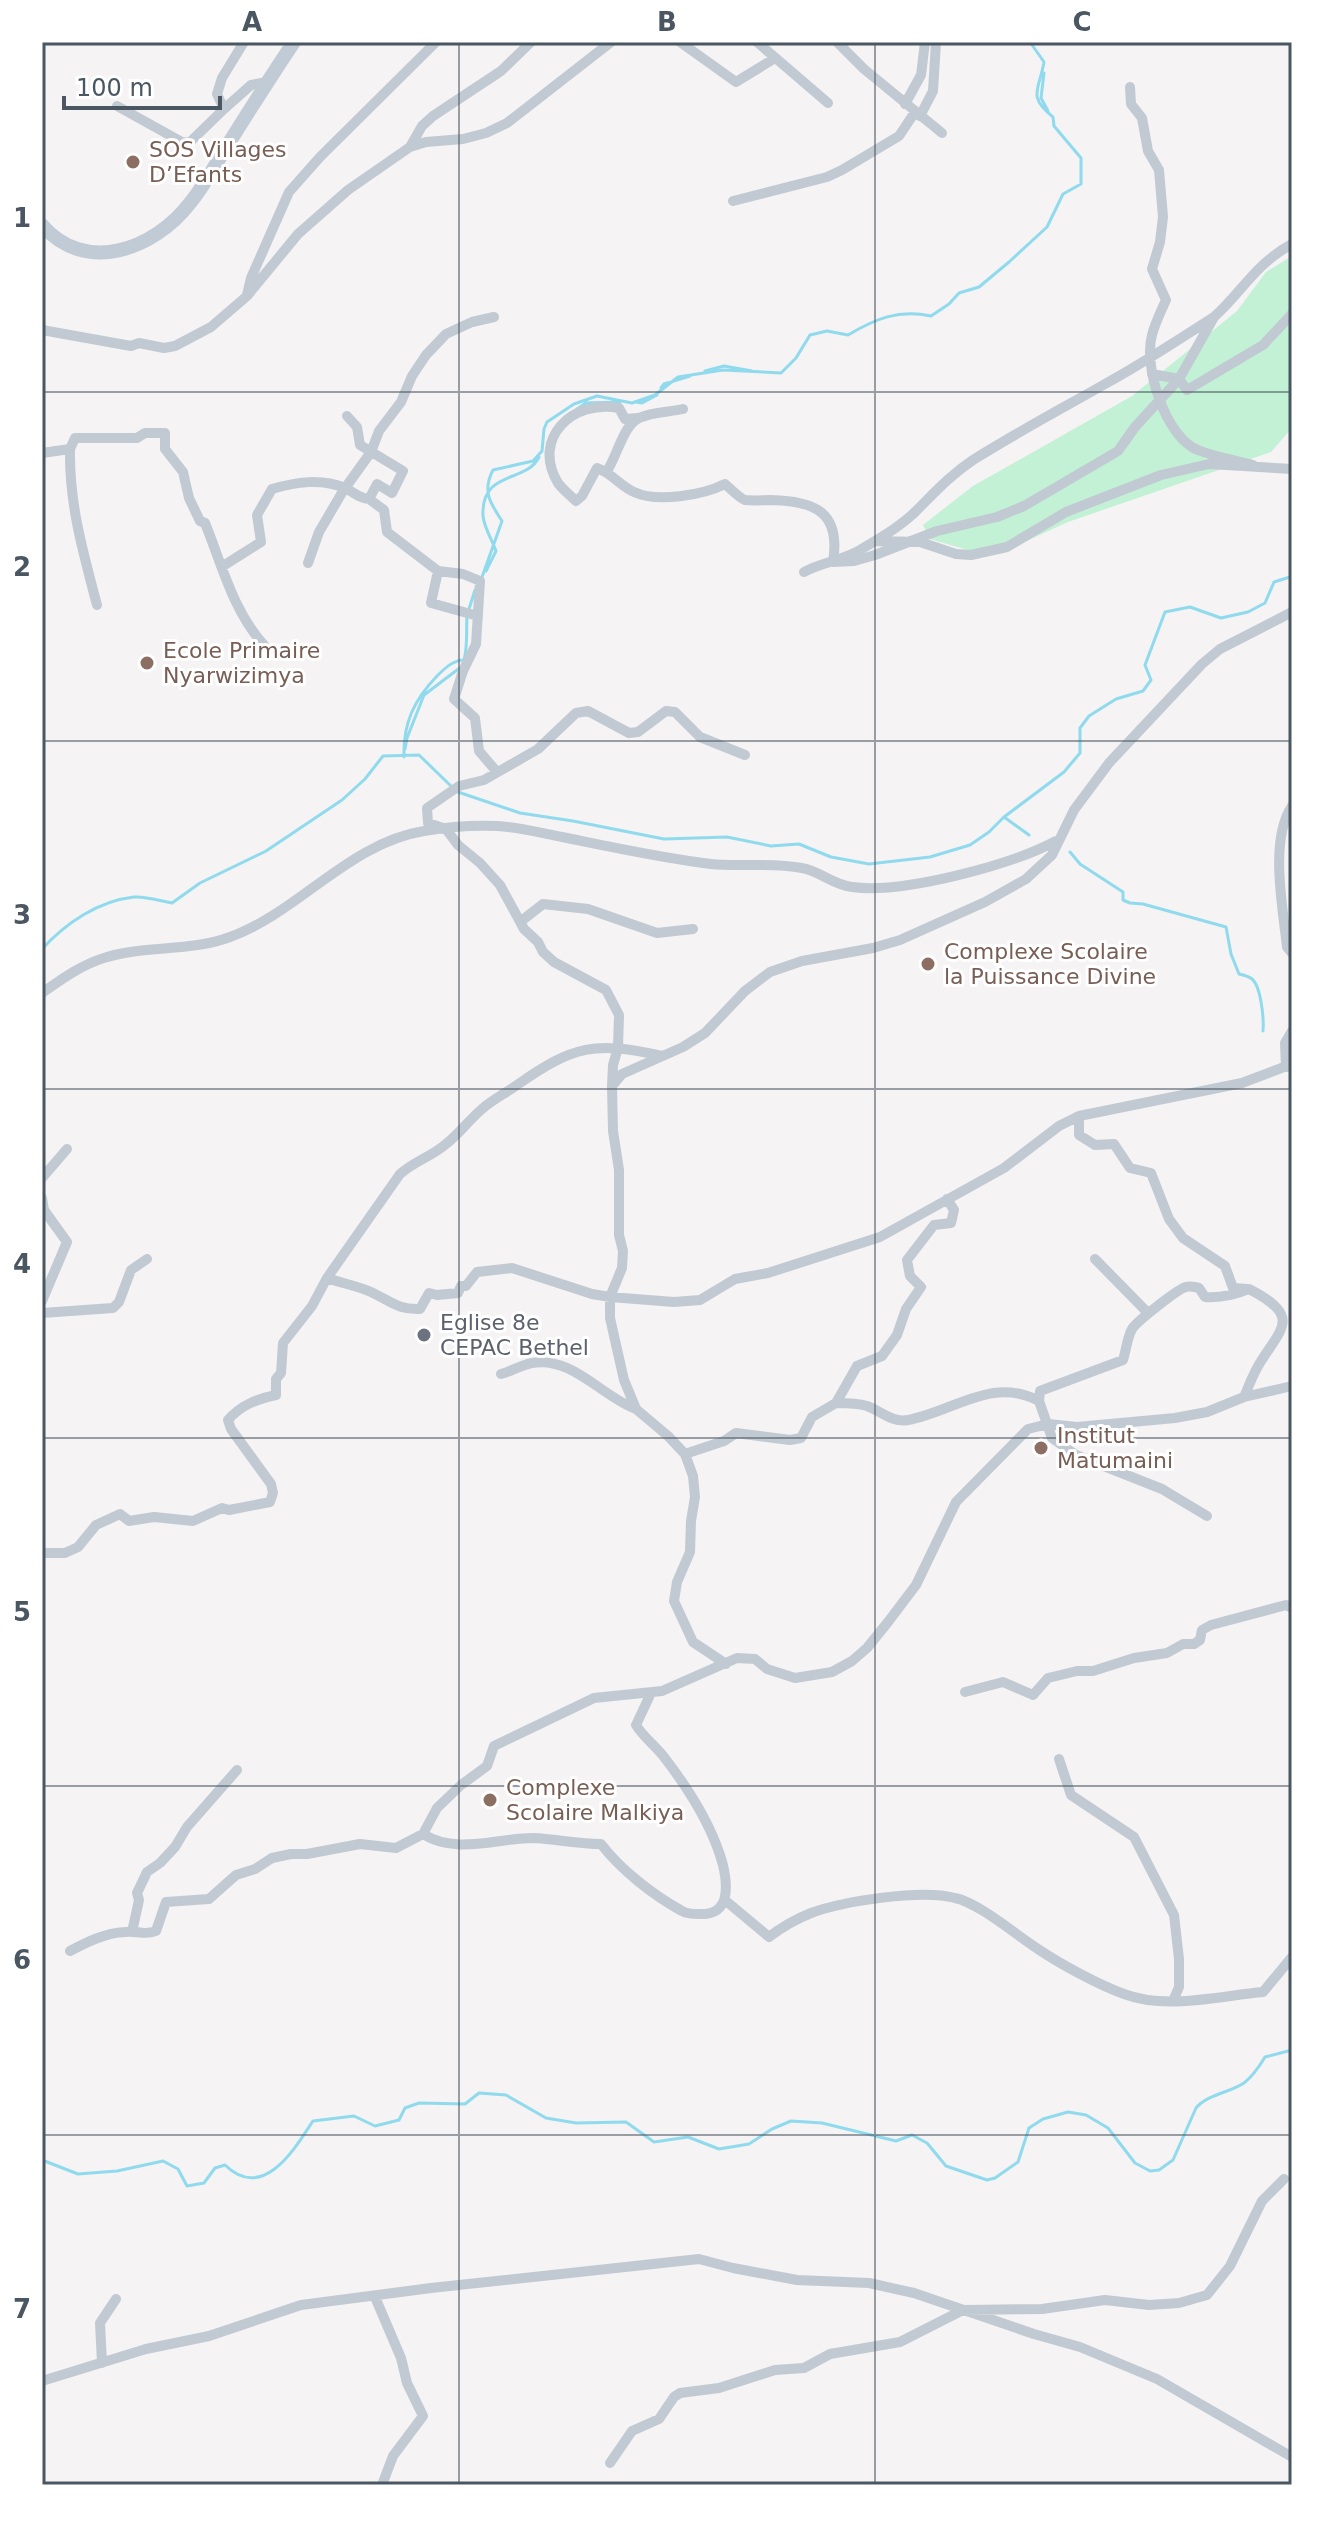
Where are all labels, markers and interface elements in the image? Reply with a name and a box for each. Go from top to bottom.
text: A [242,7,262,37]
text: B [657,7,677,37]
text: C [1072,7,1092,37]
scale bar [64,60,220,110]
text: 100 m [76,74,153,102]
place label: SOS Villages D’Efants [149,137,287,187]
marker: SOS Villages D’Efants [124,153,142,171]
text: 1 [13,203,31,233]
text: 2 [13,552,31,582]
place label: Ecole Primaire Nyarwizimya [163,638,320,688]
marker: Ecole Primaire Nyarwizimya [138,654,156,672]
text: 3 [13,900,31,930]
place label: Complexe Scolaire la Puissance Divine [944,939,1156,989]
marker: Complexe Scolaire la Puissance Divine [919,955,937,973]
text: 4 [13,1249,31,1279]
place label: Eglise 8e CEPAC Bethel [440,1310,589,1360]
marker: Eglise 8e CEPAC Bethel [415,1326,433,1344]
place label: Institut Matumaini [1057,1423,1173,1473]
marker: Institut Matumaini [1032,1439,1050,1457]
text: 5 [13,1597,31,1627]
place label: Complexe Scolaire Malkiya [506,1775,684,1825]
marker: Complexe Scolaire Malkiya [481,1791,499,1809]
text: 6 [13,1945,31,1975]
text: 7 [13,2294,31,2324]

